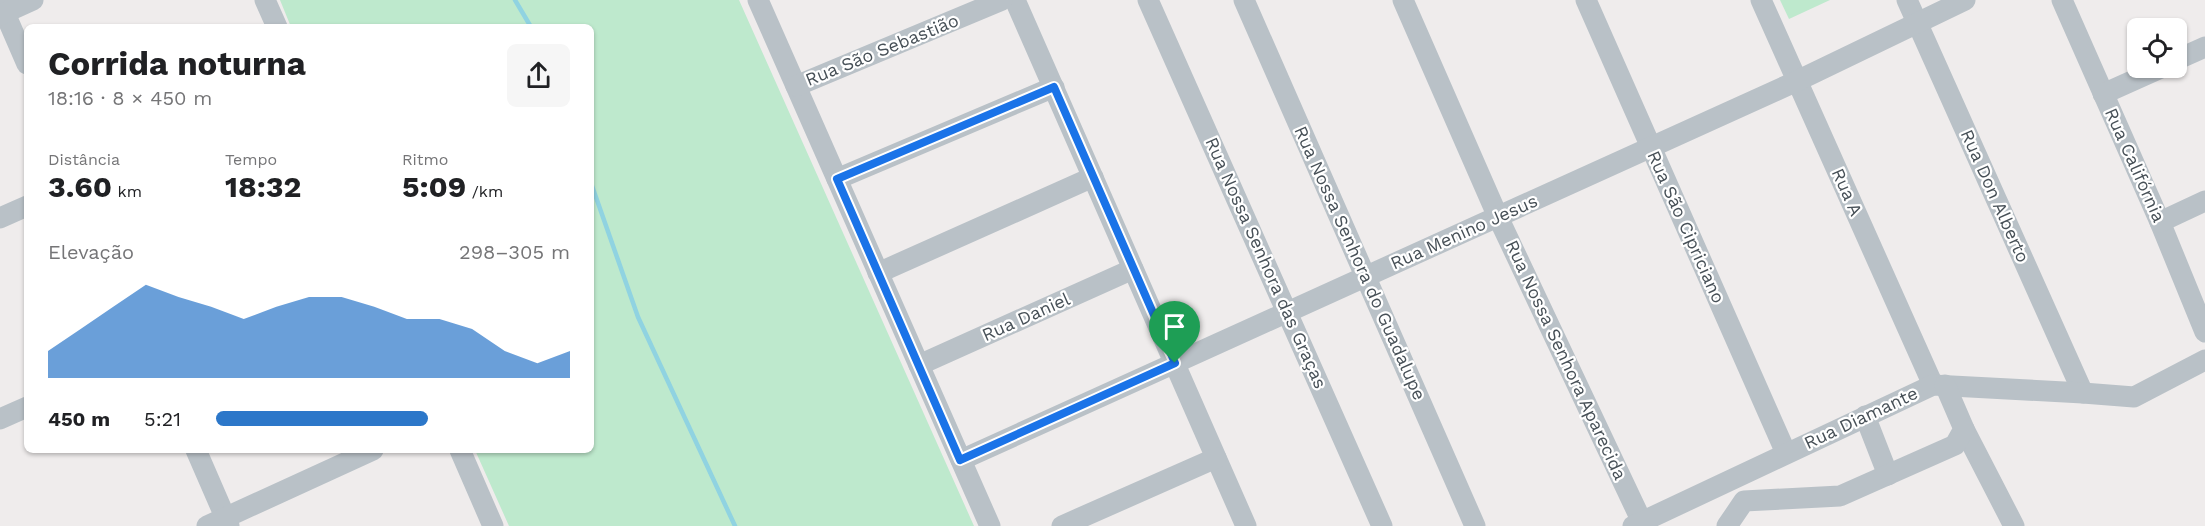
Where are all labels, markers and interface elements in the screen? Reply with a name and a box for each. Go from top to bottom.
street label: Rua São Sebastião [802,9,962,90]
map controls [2127,18,2187,78]
button: locate [2127,18,2187,78]
text: Corrida noturna [48,44,306,83]
button: share [507,44,570,107]
text: 18:16 · 8 × 450 m [48,86,212,110]
street label: Rua Califórnia [2101,104,2170,225]
street label: Rua Nossa Senhora do Guadalupe [1290,122,1431,403]
street label: Rua Don Alberto [1957,126,2034,266]
street label: Rua Nossa Senhora das Graças [1201,134,1332,392]
street label: Rua São Cipriciano [1643,147,1730,306]
text: Distância [48,150,120,169]
text: Tempo [225,150,277,169]
text: Ritmo [402,150,448,169]
street label: Rua A [1828,165,1867,219]
text: 3.60 [48,169,112,204]
text: 18:32 [225,169,301,204]
text: 5:09 [402,169,466,204]
text: km [112,182,142,201]
text: /km [466,182,503,201]
street label: Rua Menino Jesus [1387,190,1540,273]
street label: Rua Nossa Senhora Aparecida [1502,237,1631,483]
text: Elevação [48,240,134,264]
text: 298–305 m [459,240,570,264]
street label: Rua Daniel [979,288,1073,345]
pin [1149,301,1200,363]
icon: arrive [1158,310,1191,343]
street label: Rua Diamante [1801,382,1921,453]
text: 450 m [48,407,110,431]
text: 5:21 [144,407,181,431]

